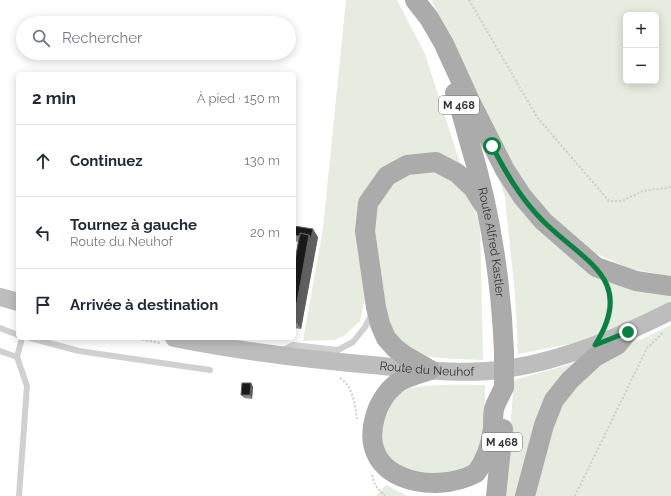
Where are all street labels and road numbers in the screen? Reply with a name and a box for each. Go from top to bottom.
road number: M 468 [439,96,479,114]
street label: Route Alfred Kastler [475,186,507,299]
street label: Route du Neuhof [379,359,475,379]
road number: M 468 [482,433,522,451]

